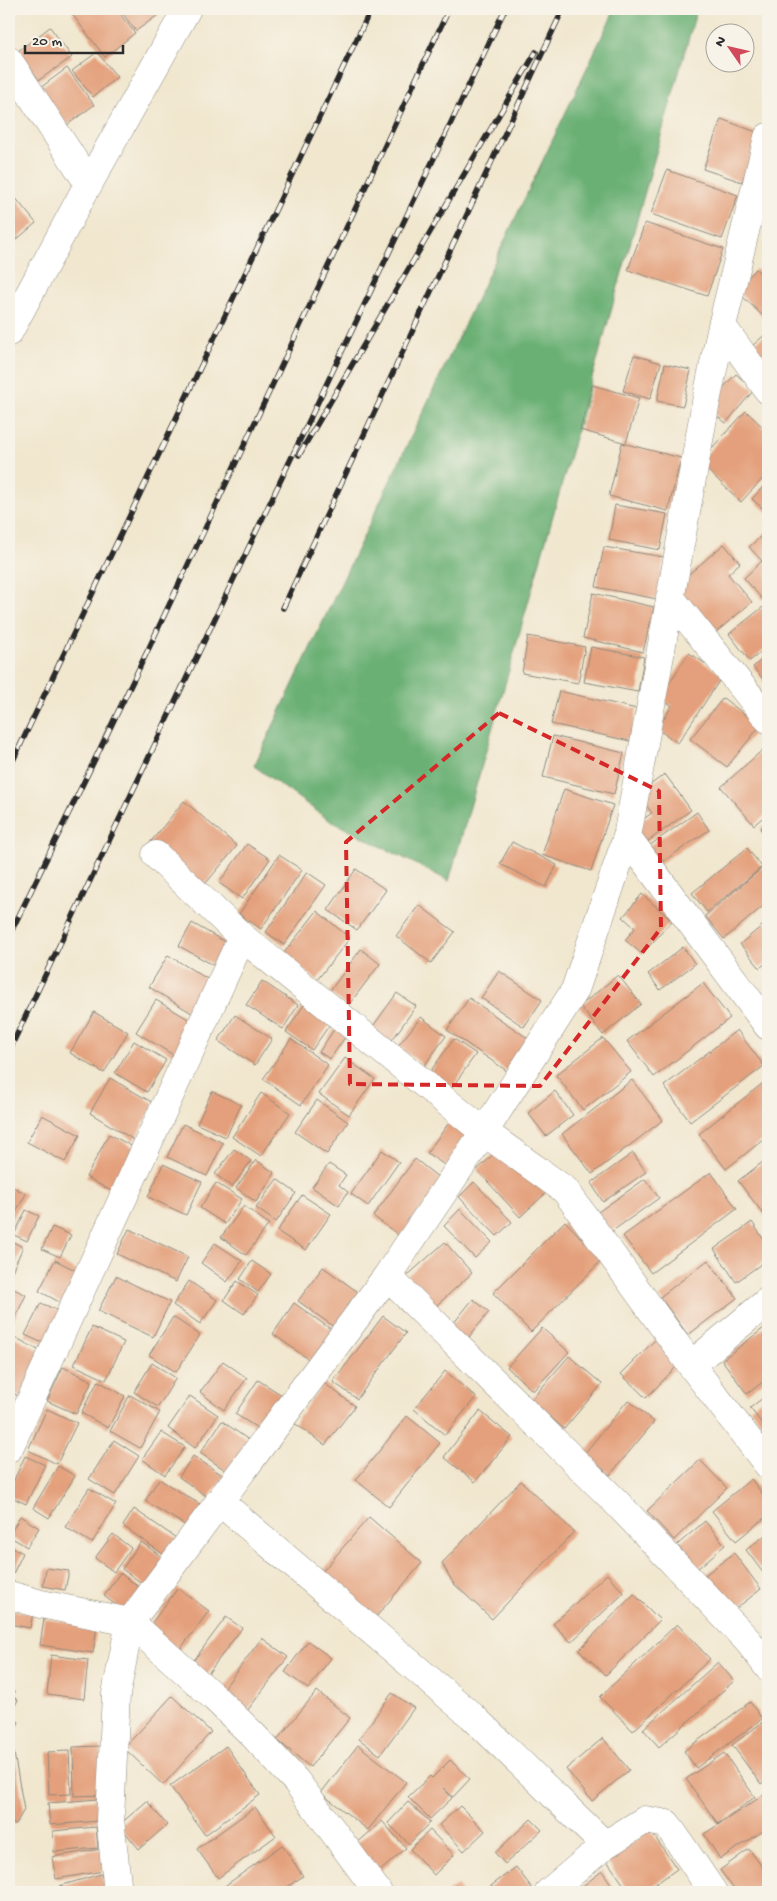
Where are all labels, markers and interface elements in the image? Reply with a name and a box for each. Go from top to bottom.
scale bar [25,22,122,54]
north arrow [704,22,754,72]
text: 20 m [32,33,62,51]
text: N [712,34,731,51]

